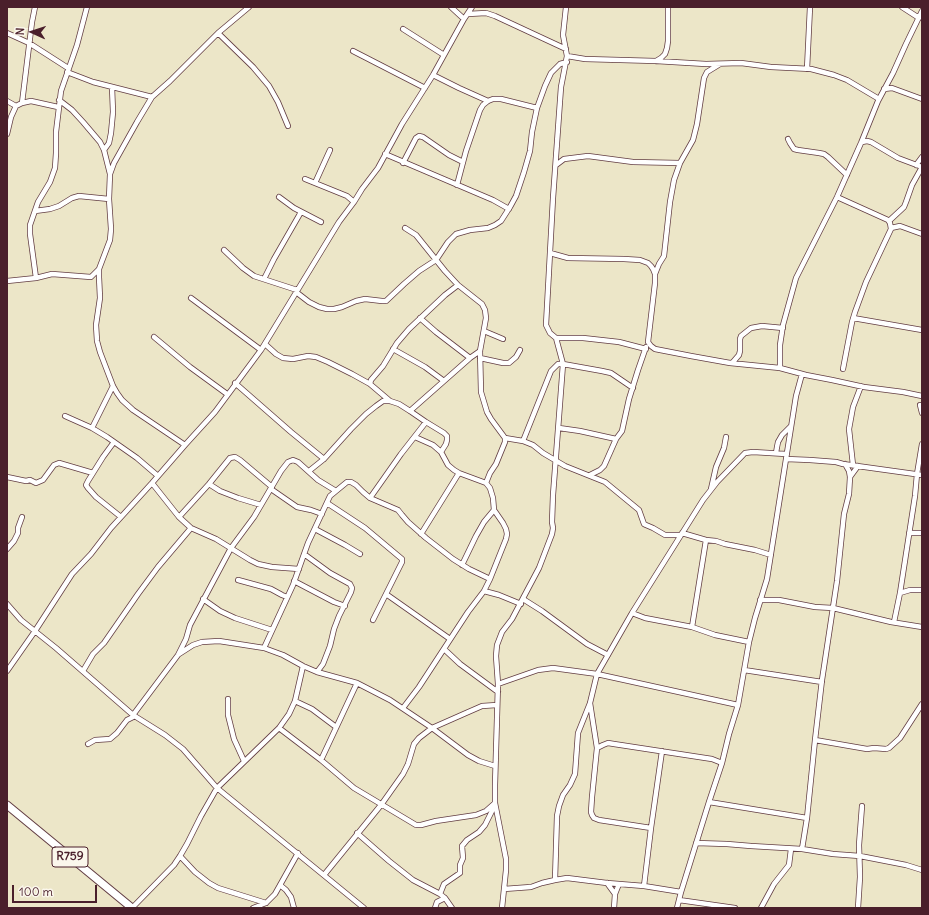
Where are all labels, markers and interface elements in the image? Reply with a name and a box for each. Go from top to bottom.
north arrow [12,12,52,52]
text: N [13,27,27,36]
road number: R759 [52,847,88,867]
scale bar [14,877,99,903]
text: 100 m [19,884,53,899]

